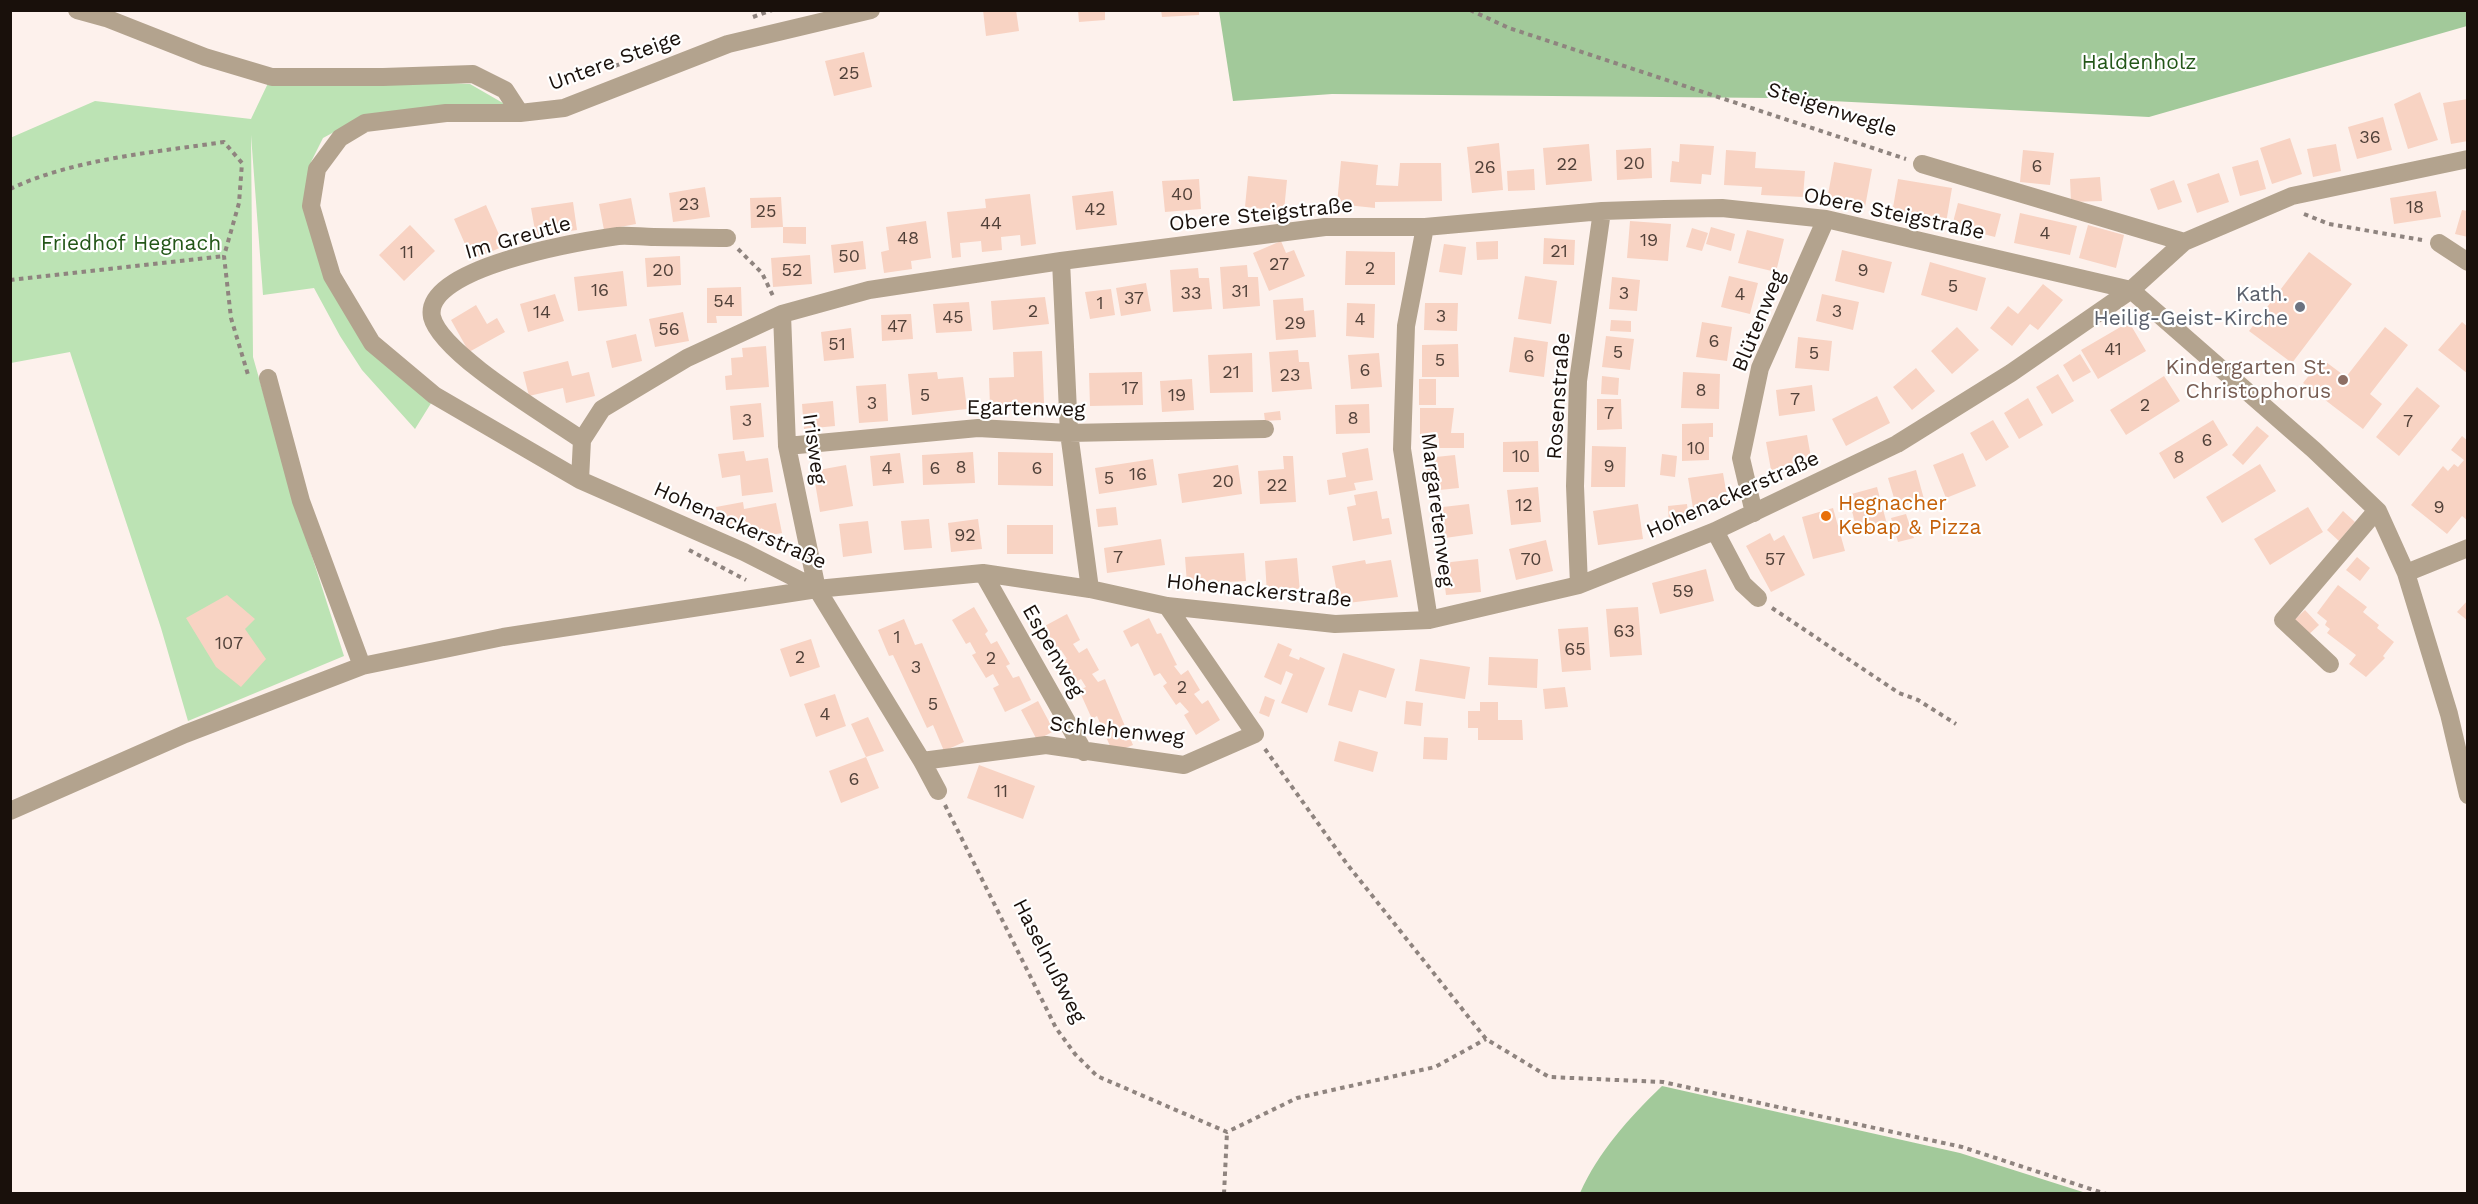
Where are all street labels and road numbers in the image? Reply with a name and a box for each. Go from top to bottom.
street label: Untere Steige [545,25,685,97]
street label: Steigenwegle [1764,77,1900,143]
street label: Obere Steigstraße [1801,182,1987,246]
street label: Obere Steigstraße [1168,193,1354,237]
street label: Im Greutle [462,211,574,265]
street label: Blütenweg [1727,267,1791,375]
street label: Rosenstraße [1542,332,1576,460]
street label: Egartenweg [966,395,1086,423]
street label: Irisweg [797,412,831,486]
street label: Margaretenweg [1415,432,1459,588]
street label: Hohenackerstraße [1643,446,1823,544]
street label: Hohenackerstraße [650,477,830,575]
street label: Hohenackerstraße [1165,569,1353,613]
street label: Espenweg [1016,600,1090,702]
street label: Schlehenweg [1048,711,1186,751]
street label: Haselnußweg [1007,895,1091,1027]

